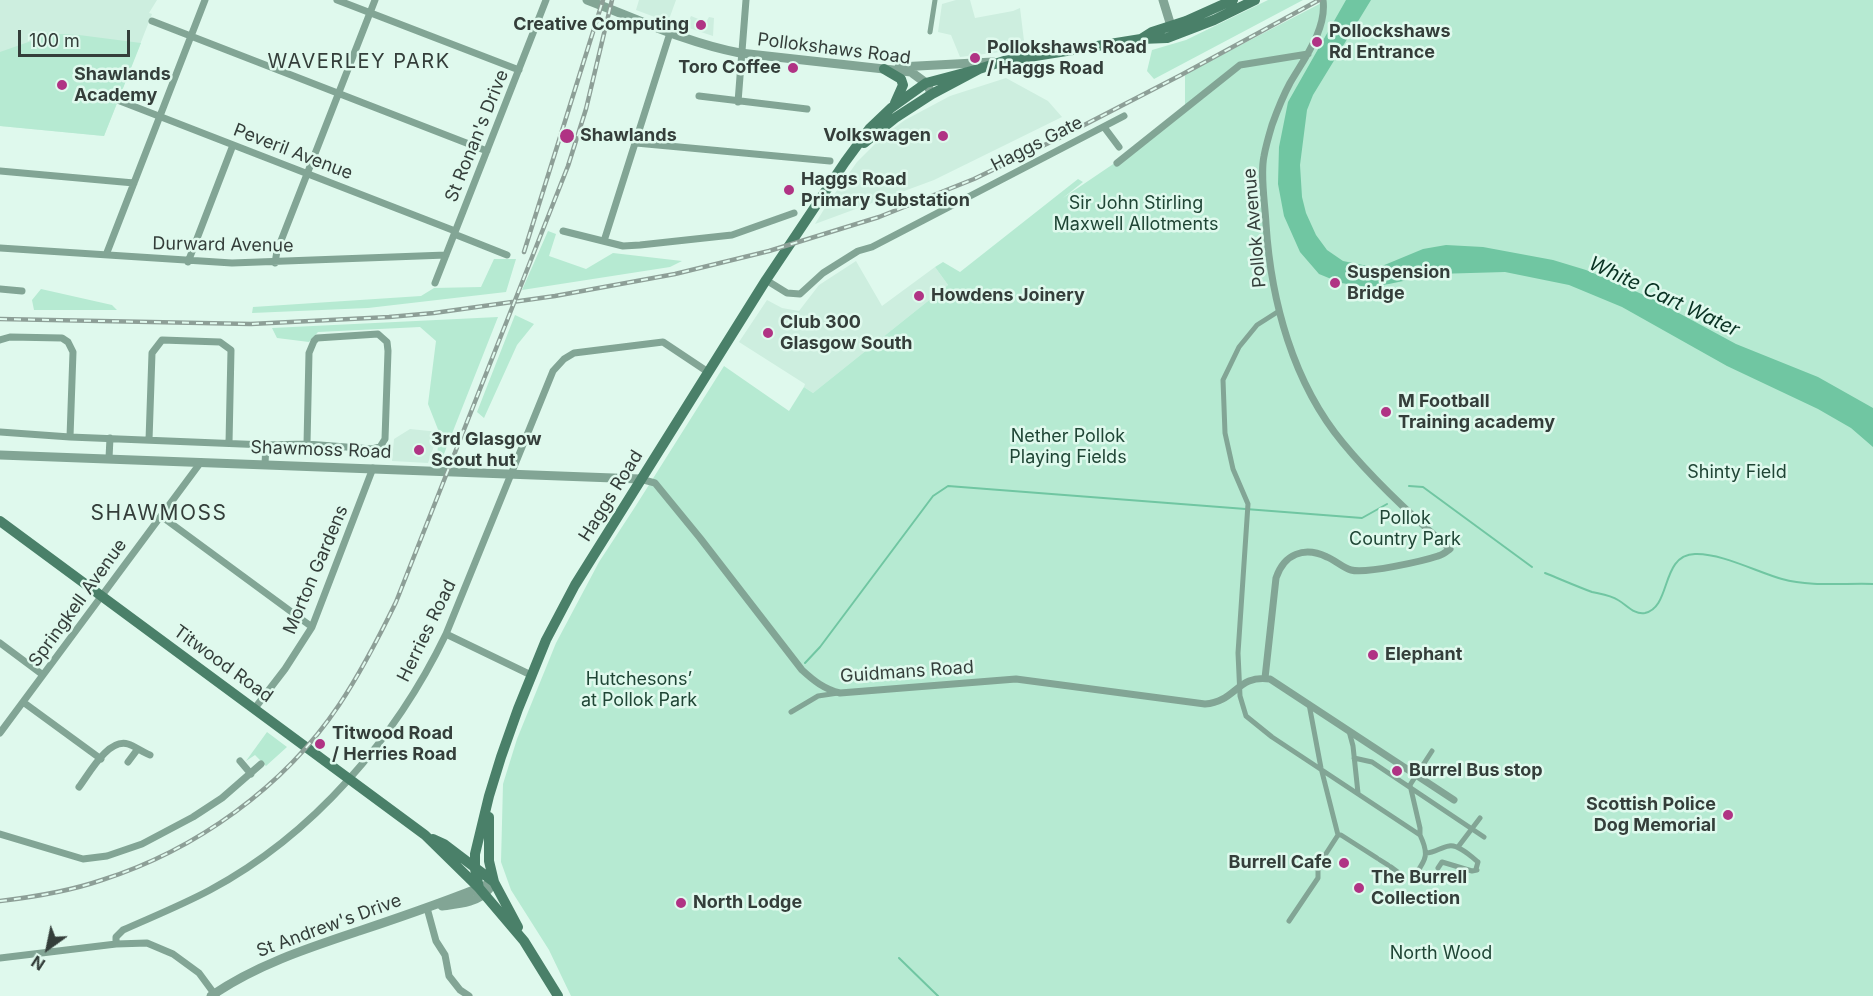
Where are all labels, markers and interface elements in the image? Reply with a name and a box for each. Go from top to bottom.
place label: Creative Computing [513,14,689,36]
scale bar [21,18,134,56]
marker: Creative Computing [694,18,708,32]
place label: Pollockshaws Rd Entrance [1329,21,1450,63]
street label: Pollokshaws Road [756,29,912,69]
text: 100 m [29,30,80,51]
marker: Pollockshaws Rd Entrance [1310,35,1324,49]
place label: Pollokshaws Road / Haggs Road [987,37,1147,80]
district label: WAVERLEY PARK [267,50,451,74]
marker: Pollokshaws Road / Haggs Road [968,51,982,65]
place label: Toro Coffee [678,57,781,79]
marker: Toro Coffee [786,61,800,75]
place label: Shawlands Academy [74,64,171,106]
street label: St Ronan's Drive [441,67,513,205]
marker: Shawlands Academy [55,78,69,92]
street label: Haggs Gate [988,112,1086,176]
street label: Peveril Avenue [230,119,356,185]
place label: Shawlands [580,125,677,147]
place label: Volkswagen [823,125,931,147]
marker: Shawlands [558,127,576,145]
marker: Volkswagen [936,129,950,143]
street label: Pollok Avenue [1239,167,1271,289]
place label: Haggs Road Primary Substation [801,169,970,212]
marker: Haggs Road Primary Substation [782,183,796,197]
park label: Sir John Stirling Maxwell Allotments [1054,193,1218,236]
street label: Durward Avenue [152,233,294,257]
water label: White Cart Water [1585,252,1743,342]
place label: Suspension Bridge [1347,262,1451,304]
marker: Suspension Bridge [1328,276,1342,290]
place label: Howdens Joinery [931,285,1085,307]
marker: Howdens Joinery [912,289,926,303]
place label: Club 300 Glasgow South [780,312,913,354]
marker: Club 300 Glasgow South [761,326,775,340]
place label: M Football Training academy [1398,391,1555,434]
marker: M Football Training academy [1379,405,1393,419]
park label: Nether Pollok Playing Fields [1009,426,1127,468]
place label: 3rd Glasgow Scout hut [431,429,542,472]
street label: Shawmoss Road [250,437,392,463]
marker: 3rd Glasgow Scout hut [412,443,426,457]
street label: Haggs Road [574,446,648,546]
park label: Shinty Field [1687,462,1787,484]
district label: SHAWMOSS [90,501,228,527]
street label: Morton Gardens [279,502,353,638]
park label: Pollok Country Park [1349,508,1461,550]
street label: Springkell Avenue [24,535,132,671]
street label: Herries Road [393,576,461,686]
street label: Titwood Road [169,621,277,707]
place label: Elephant [1385,644,1462,666]
marker: Elephant [1366,648,1380,662]
street label: Guidmans Road [839,657,975,687]
park label: Hutchesons’ at Pollok Park [581,669,697,712]
place label: Titwood Road / Herries Road [332,723,457,766]
marker: Titwood Road / Herries Road [313,737,327,751]
place label: Burrel Bus stop [1409,760,1543,782]
marker: Burrel Bus stop [1390,764,1404,778]
place label: Scottish Police Dog Memorial [1586,794,1716,836]
marker: Scottish Police Dog Memorial [1721,808,1735,822]
place label: Burrell Cafe [1229,852,1332,874]
marker: Burrell Cafe [1337,856,1351,870]
place label: The Burrell Collection [1371,867,1467,910]
marker: The Burrell Collection [1352,881,1366,895]
street label: St Andrew's Drive [254,890,404,962]
place label: North Lodge [693,892,802,914]
marker: North Lodge [674,896,688,910]
north arrow [18,918,78,978]
park label: North Wood [1390,943,1492,965]
text: N [28,951,49,975]

